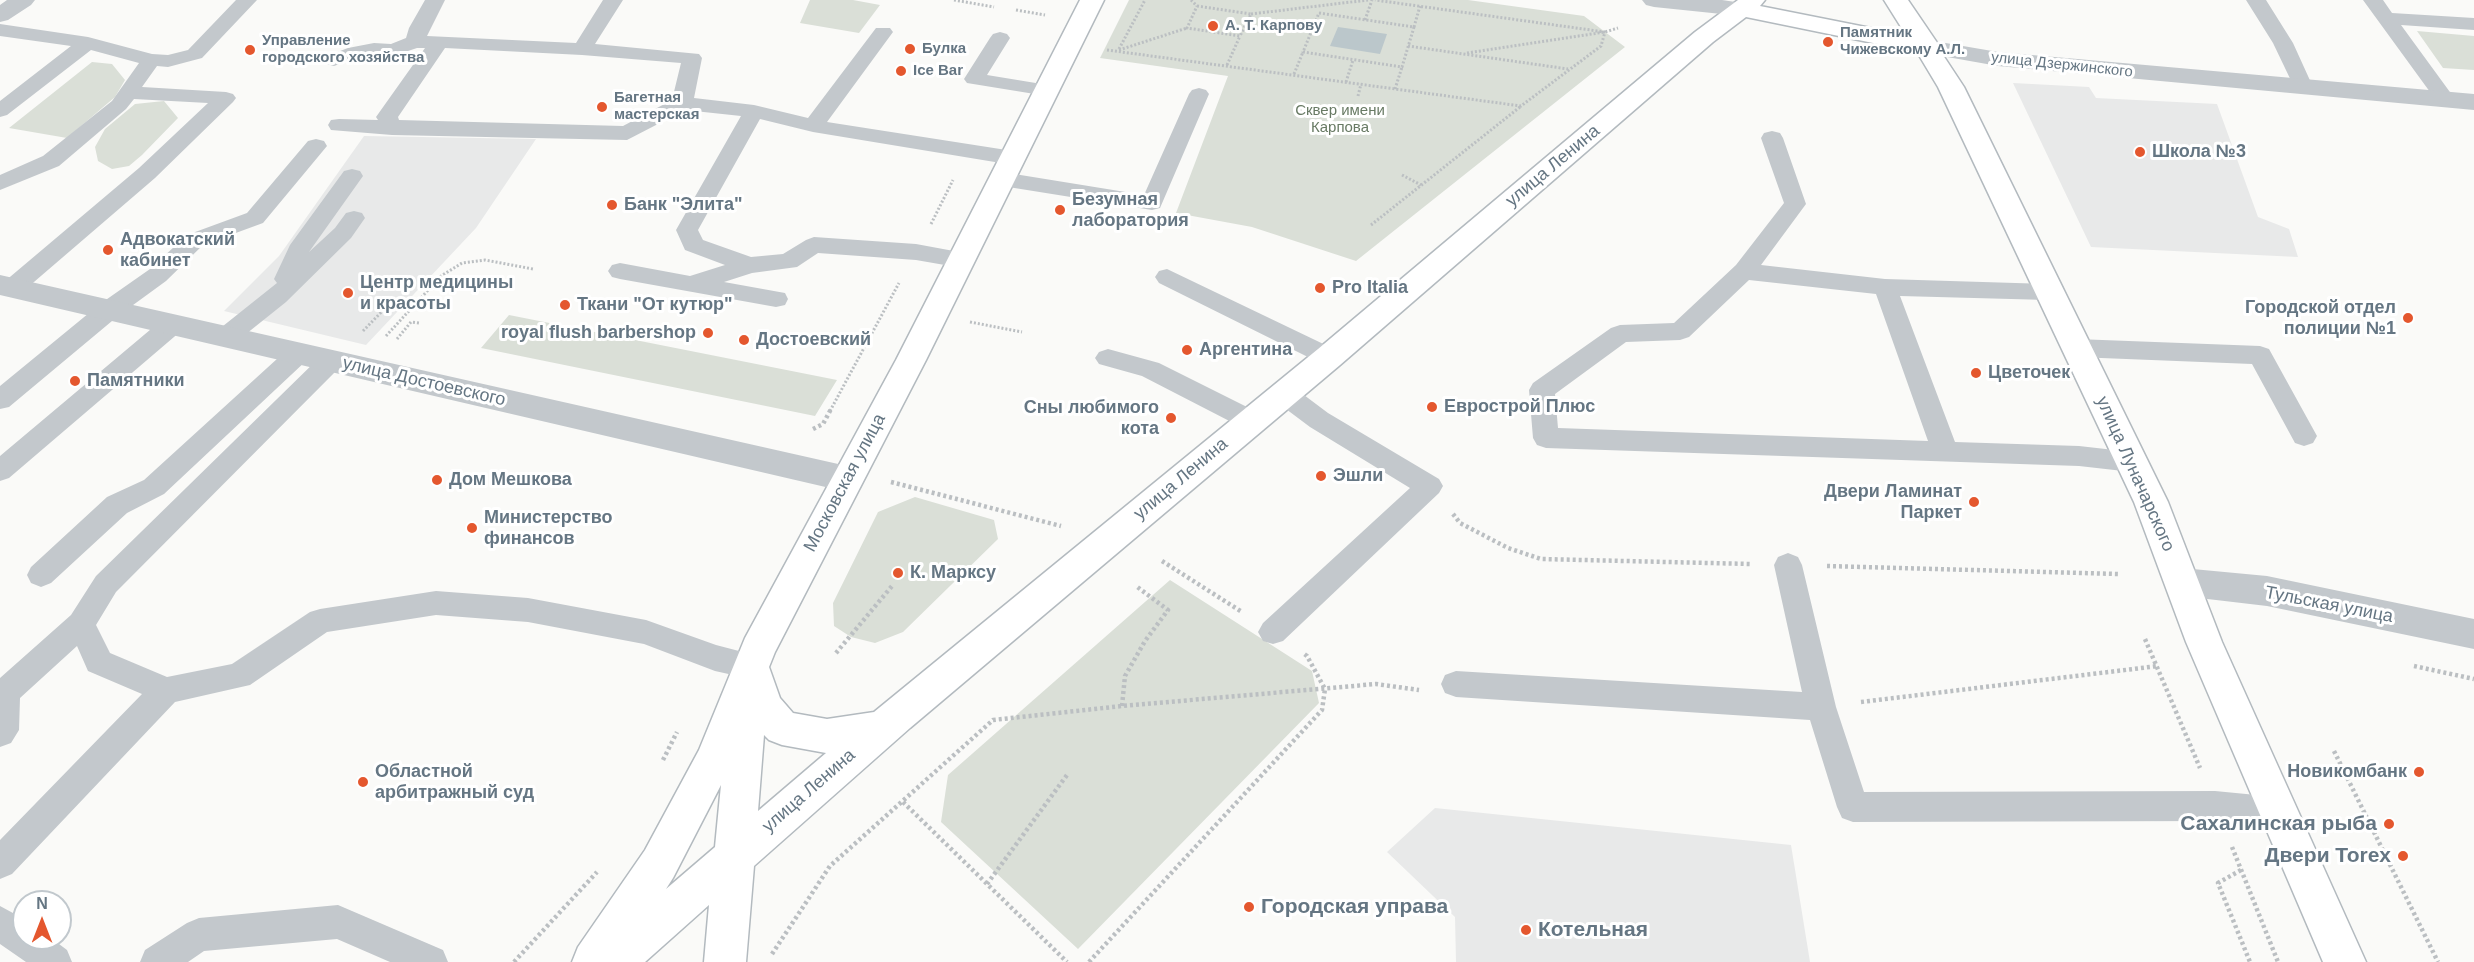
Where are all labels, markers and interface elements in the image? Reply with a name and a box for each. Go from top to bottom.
place label: А. Т. Карпову [1225,17,1322,35]
marker: А. Т. Карпову [1206,19,1220,33]
place label: Памятник Чижевскому А.Л. [1840,24,1965,59]
place label: Управление городского хозяйства [262,32,424,67]
marker: Памятник Чижевскому А.Л. [1821,35,1835,49]
place label: Булка [922,40,966,58]
marker: Булка [903,42,917,56]
marker: Управление городского хозяйства [243,43,257,57]
street label: улица Дзержинского [1990,49,2134,81]
place label: Ice Bar [913,62,963,80]
marker: Ice Bar [894,64,908,78]
place label: Багетная мастерская [614,89,699,124]
marker: Багетная мастерская [595,100,609,114]
park label: Сквер имени Карпова [1295,102,1385,137]
street label: улица Ленина [1502,120,1604,212]
place label: Школа №3 [2152,141,2246,163]
marker: Школа №3 [2133,145,2147,159]
place label: Безумная лаборатория [1072,189,1189,232]
place label: Банк "Элита" [624,194,743,216]
marker: Банк "Элита" [605,198,619,212]
marker: Безумная лаборатория [1053,203,1067,217]
place label: Адвокатский кабинет [120,229,235,272]
marker: Адвокатский кабинет [101,243,115,257]
place label: Центр медицины и красоты [360,272,513,314]
place label: Pro Italia [1332,277,1408,299]
marker: Pro Italia [1313,281,1327,295]
marker: Центр медицины и красоты [341,286,355,300]
place label: Ткани "От кутюр" [577,294,733,316]
place label: Городской отдел полиции №1 [2245,297,2396,340]
marker: Ткани "От кутюр" [558,298,572,312]
marker: Городской отдел полиции №1 [2401,311,2415,325]
place label: royal flush barbershop [501,322,696,344]
marker: royal flush barbershop [701,326,715,340]
place label: Достоевский [756,329,871,351]
marker: Достоевский [737,333,751,347]
place label: Аргентина [1199,339,1292,361]
marker: Аргентина [1180,343,1194,357]
street label: улица Достоевского [340,353,508,411]
place label: Цветочек [1988,362,2070,384]
marker: Цветочек [1969,366,1983,380]
place label: Памятники [87,370,185,392]
marker: Памятники [68,374,82,388]
street label: улица Луначарского [2091,393,2179,555]
place label: Еврострой Плюс [1444,396,1595,418]
place label: Сны любимого кота [1024,397,1159,440]
marker: Еврострой Плюс [1425,400,1439,414]
street label: Московская улица [800,410,890,556]
marker: Сны любимого кота [1164,411,1178,425]
street label: улица Ленина [1130,433,1232,525]
place label: Эшли [1333,465,1383,487]
place label: Дом Мешкова [449,469,572,491]
marker: Эшли [1314,469,1328,483]
marker: Дом Мешкова [430,473,444,487]
place label: Двери Ламинат Паркет [1824,481,1962,524]
marker: Двери Ламинат Паркет [1967,495,1981,509]
place label: Министерство финансов [484,507,612,550]
marker: Министерство финансов [465,521,479,535]
place label: К. Марксу [910,562,996,584]
marker: К. Марксу [891,566,905,580]
street label: Тульская улица [2263,582,2395,628]
street label: улица Ленина [758,745,860,837]
place label: Областной арбитражный суд [375,761,534,804]
place label: Новикомбанк [2287,761,2407,783]
marker: Новикомбанк [2412,765,2426,779]
marker: Областной арбитражный суд [356,775,370,789]
place label: Сахалинская рыба [2180,811,2377,837]
marker: Сахалинская рыба [2382,817,2396,831]
place label: Двери Torex [2265,843,2391,869]
marker: Двери Torex [2396,849,2410,863]
north arrow [12,890,72,950]
place label: Городская управа [1261,894,1448,920]
text: N [36,895,48,912]
marker: Городская управа [1242,900,1256,914]
place label: Котельная [1538,917,1648,943]
marker: Котельная [1519,923,1533,937]

